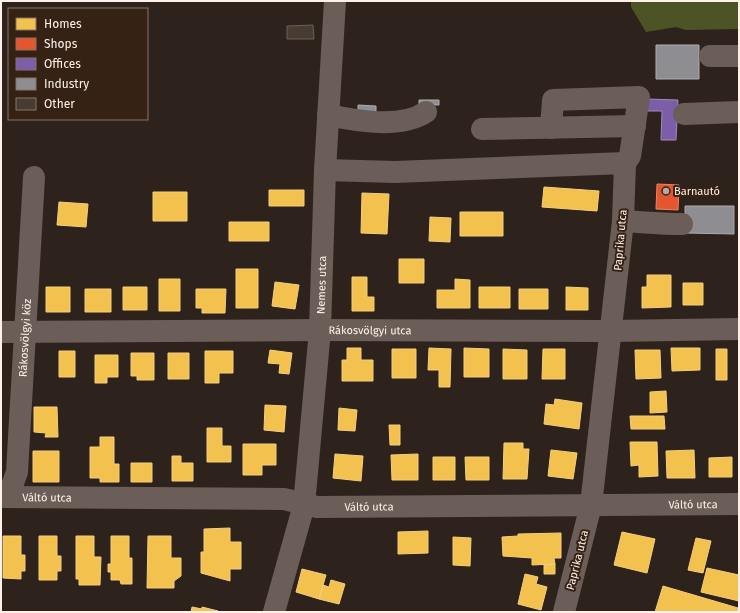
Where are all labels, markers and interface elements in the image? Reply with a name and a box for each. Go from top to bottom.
legend [8,8,148,120]
text: Homes [44,17,82,31]
text: Shops [44,37,78,51]
text: Offices [44,57,81,71]
text: Industry [44,77,89,91]
text: Other [44,97,75,111]
place label: Barnautó [674,185,720,198]
marker: Barnautó [661,186,671,196]
street label: Paprika utca [611,209,630,271]
street label: Nemes utca [315,256,329,314]
street label: Rákosvölgyi köz [16,298,34,377]
street label: Rákosvölgyi utca [328,324,412,337]
street label: Váltó utca [22,491,72,504]
street label: Váltó utca [668,498,718,512]
street label: Váltó utca [344,500,394,514]
street label: Paprika utca [564,529,591,591]

